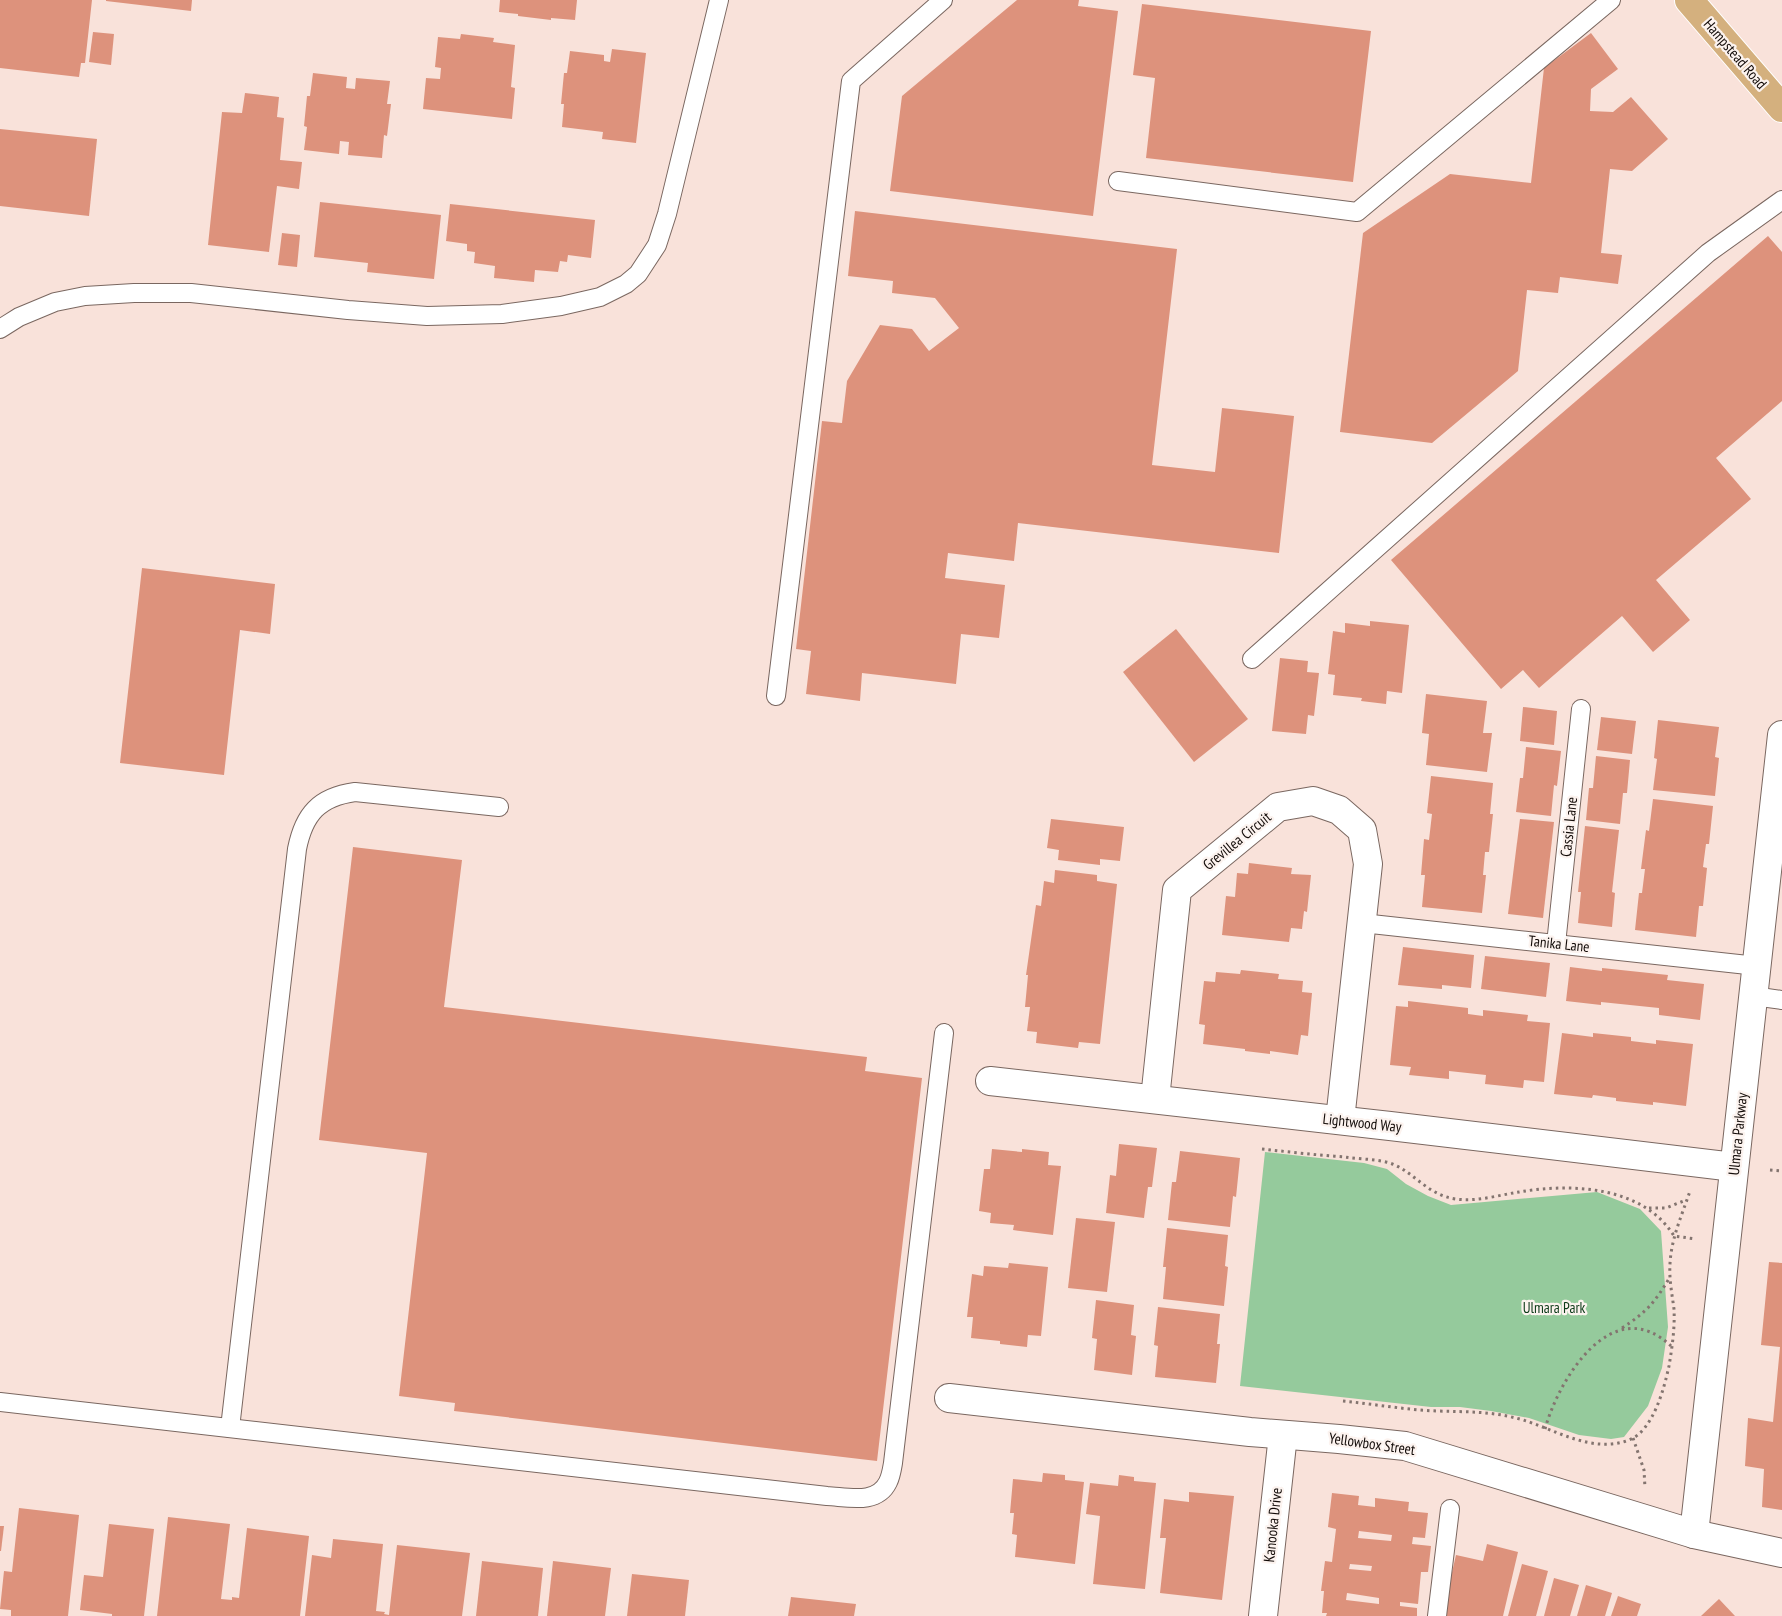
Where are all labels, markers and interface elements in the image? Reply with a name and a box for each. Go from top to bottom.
street label: Hampstead Road [1700,15,1771,93]
street label: Cassia Lane [1556,796,1581,858]
street label: Grevillea Circuit [1199,807,1275,874]
street label: Tanika Lane [1528,931,1590,956]
street label: Ulmara Parkway [1724,1091,1751,1176]
street label: Lightwood Way [1322,1109,1403,1136]
park label: Ulmara Park [1523,1298,1586,1317]
street label: Yellowbox Street [1328,1428,1416,1459]
street label: Kanooka Drive [1259,1487,1286,1563]

